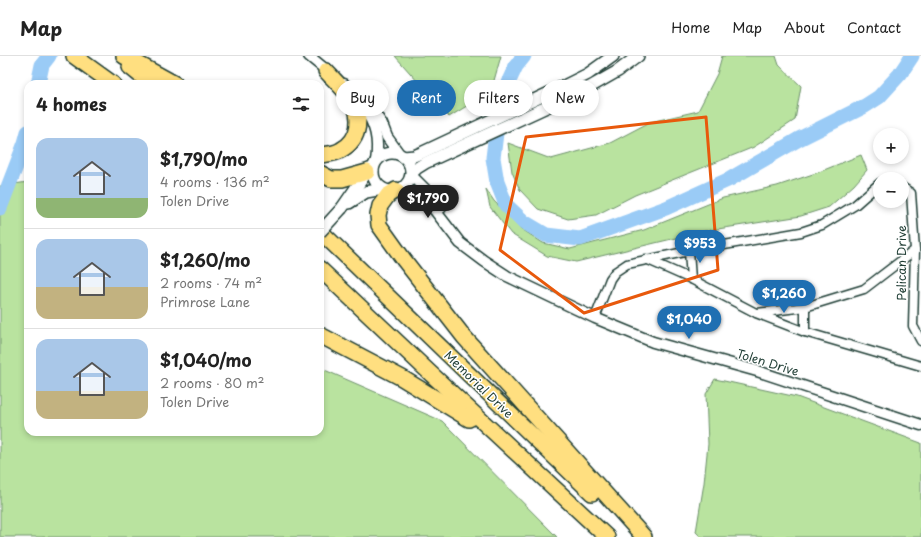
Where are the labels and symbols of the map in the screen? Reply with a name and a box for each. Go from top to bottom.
pin: $1,790 [395,185,461,219]
street label: Pelican Drive [892,225,910,301]
pin: $953 [676,230,724,264]
pin: $1,260 [751,280,817,314]
pin: $1,040 [656,306,722,340]
street label: Tolen Drive [735,344,801,380]
street label: Memorial Drive [440,346,518,422]

